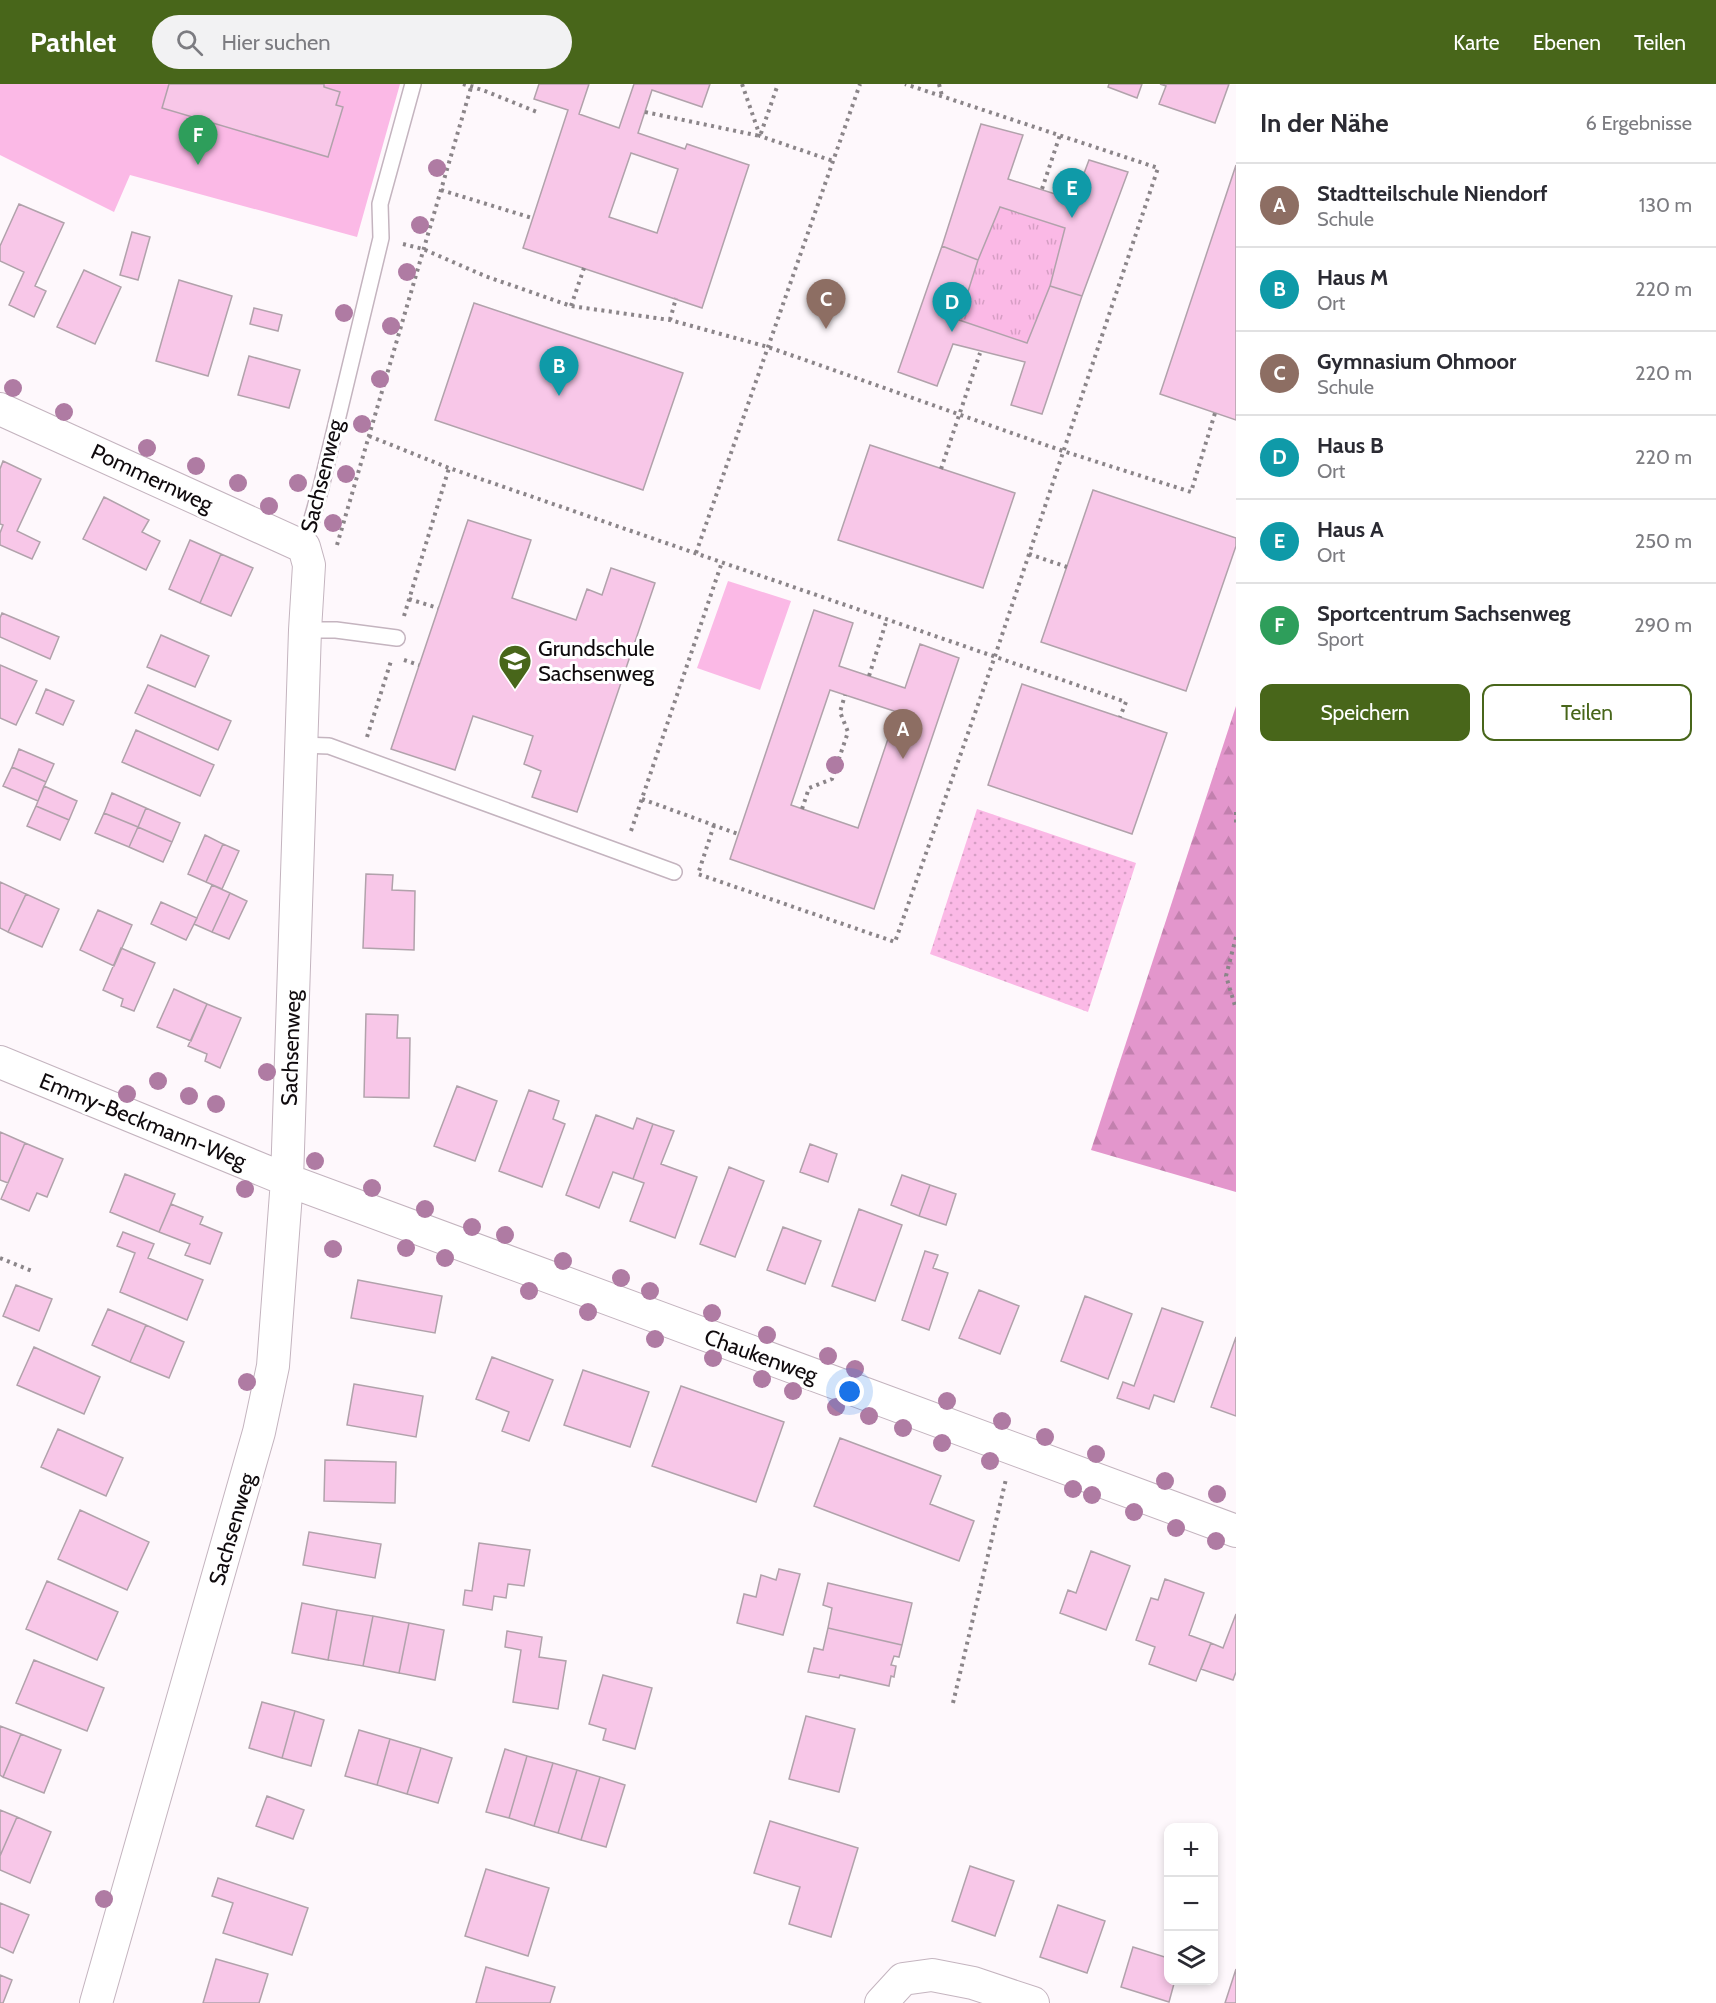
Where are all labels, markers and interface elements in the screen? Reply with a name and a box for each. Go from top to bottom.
search box [152,15,572,69]
text: Pathlet [30,25,116,59]
icon: search [173,26,206,59]
text: Hier suchen [221,29,331,56]
text: Karte [1453,30,1500,55]
text: Ebenen [1533,30,1601,55]
text: Teilen [1634,30,1686,55]
text: In der Nähe [1260,107,1389,139]
text: 6 Ergebnisse [1586,111,1692,135]
pin: F [178,116,218,165]
pin: E [1052,168,1092,218]
text: Stadtteilschule Niendorf [1317,180,1548,207]
text: A [1273,193,1286,217]
text: 130 m [1639,193,1692,217]
text: Schule [1317,207,1374,231]
text: Haus M [1317,264,1388,291]
text: B [1273,277,1286,301]
text: 220 m [1635,277,1692,301]
pin: C [806,280,846,329]
pin: D [932,282,972,332]
text: Ort [1317,291,1345,315]
pin: B [540,346,578,396]
text: Gymnasium Ohmoor [1317,348,1516,375]
text: C [1273,361,1286,385]
text: 220 m [1635,361,1692,385]
text: Schule [1317,375,1374,399]
street label: Sachsenweg [295,416,349,535]
text: Haus B [1317,432,1384,459]
street label: Pommernweg [87,438,218,518]
text: D [1272,445,1287,469]
text: 220 m [1635,445,1692,469]
text: Ort [1317,459,1345,483]
text: Haus A [1317,516,1384,543]
text: E [1274,529,1285,553]
text: 250 m [1635,529,1692,553]
text: Ort [1317,543,1345,567]
text: Sportcentrum Sachsenweg [1317,600,1570,627]
text: F [1274,613,1285,637]
text: 290 m [1634,613,1692,637]
text: Sport [1317,627,1364,651]
place label: Grundschule Sachsenweg [538,635,655,687]
school or university icon: Grundschule Sachsenweg [497,643,533,690]
button: Speichern [1260,684,1470,741]
button: Teilen [1482,684,1692,741]
pin: A [884,710,922,759]
street label: Sachsenweg [275,989,307,1106]
street label: Emmy-Beckmann-Weg [36,1067,251,1175]
street label: Chaukenweg [701,1323,822,1389]
your location [835,1377,864,1406]
street label: Sachsenweg [203,1469,261,1588]
map controls [1164,1823,1218,1985]
button: + [1164,1823,1218,1877]
button: − [1164,1877,1218,1931]
button: layers [1164,1931,1218,1985]

